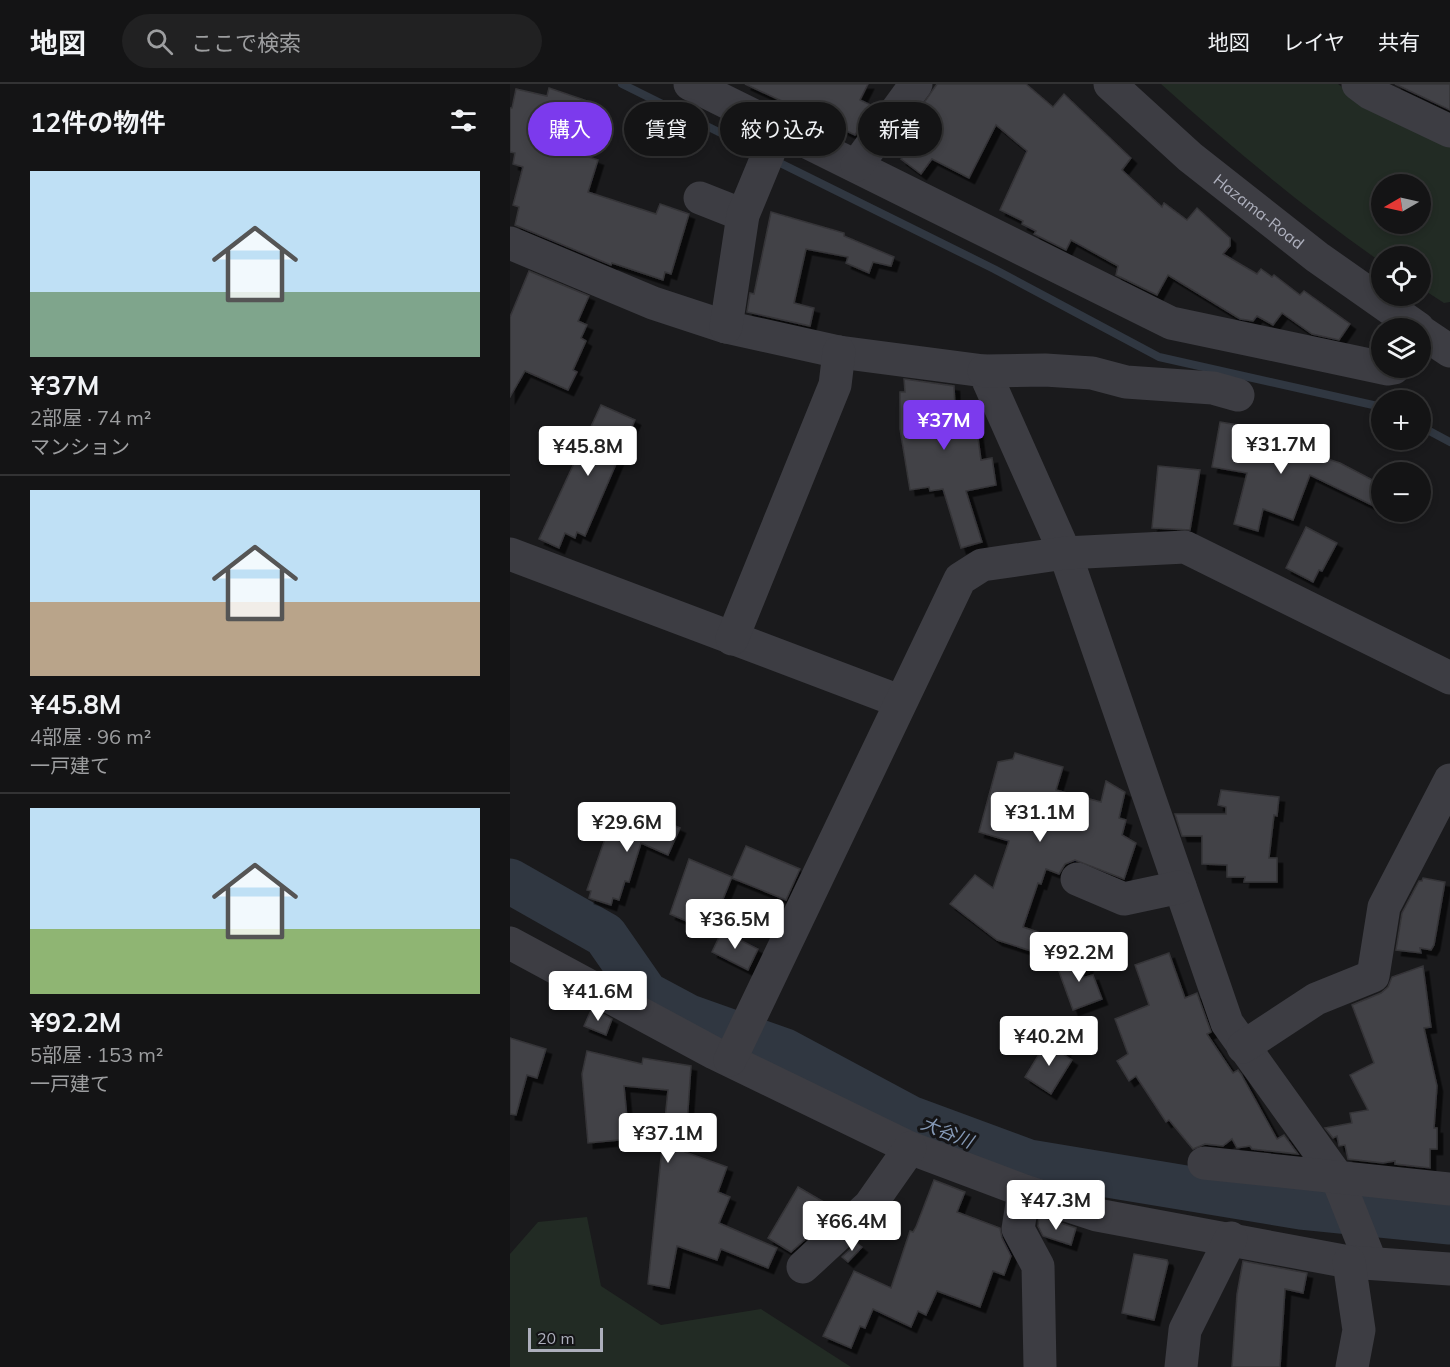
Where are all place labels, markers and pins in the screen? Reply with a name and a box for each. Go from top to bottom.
pin: ¥37M [908,400,980,451]
pin: ¥31.7M [1232,424,1330,475]
pin: ¥45.8M [539,426,637,477]
pin: ¥31.1M [991,792,1089,843]
pin: ¥29.6M [578,802,676,853]
pin: ¥36.5M [686,899,784,950]
pin: ¥92.2M [1030,932,1128,983]
pin: ¥41.6M [549,971,647,1022]
pin: ¥40.2M [1000,1016,1098,1067]
pin: ¥37.1M [619,1113,717,1164]
pin: ¥47.3M [1007,1180,1105,1231]
pin: ¥66.4M [803,1201,901,1252]

